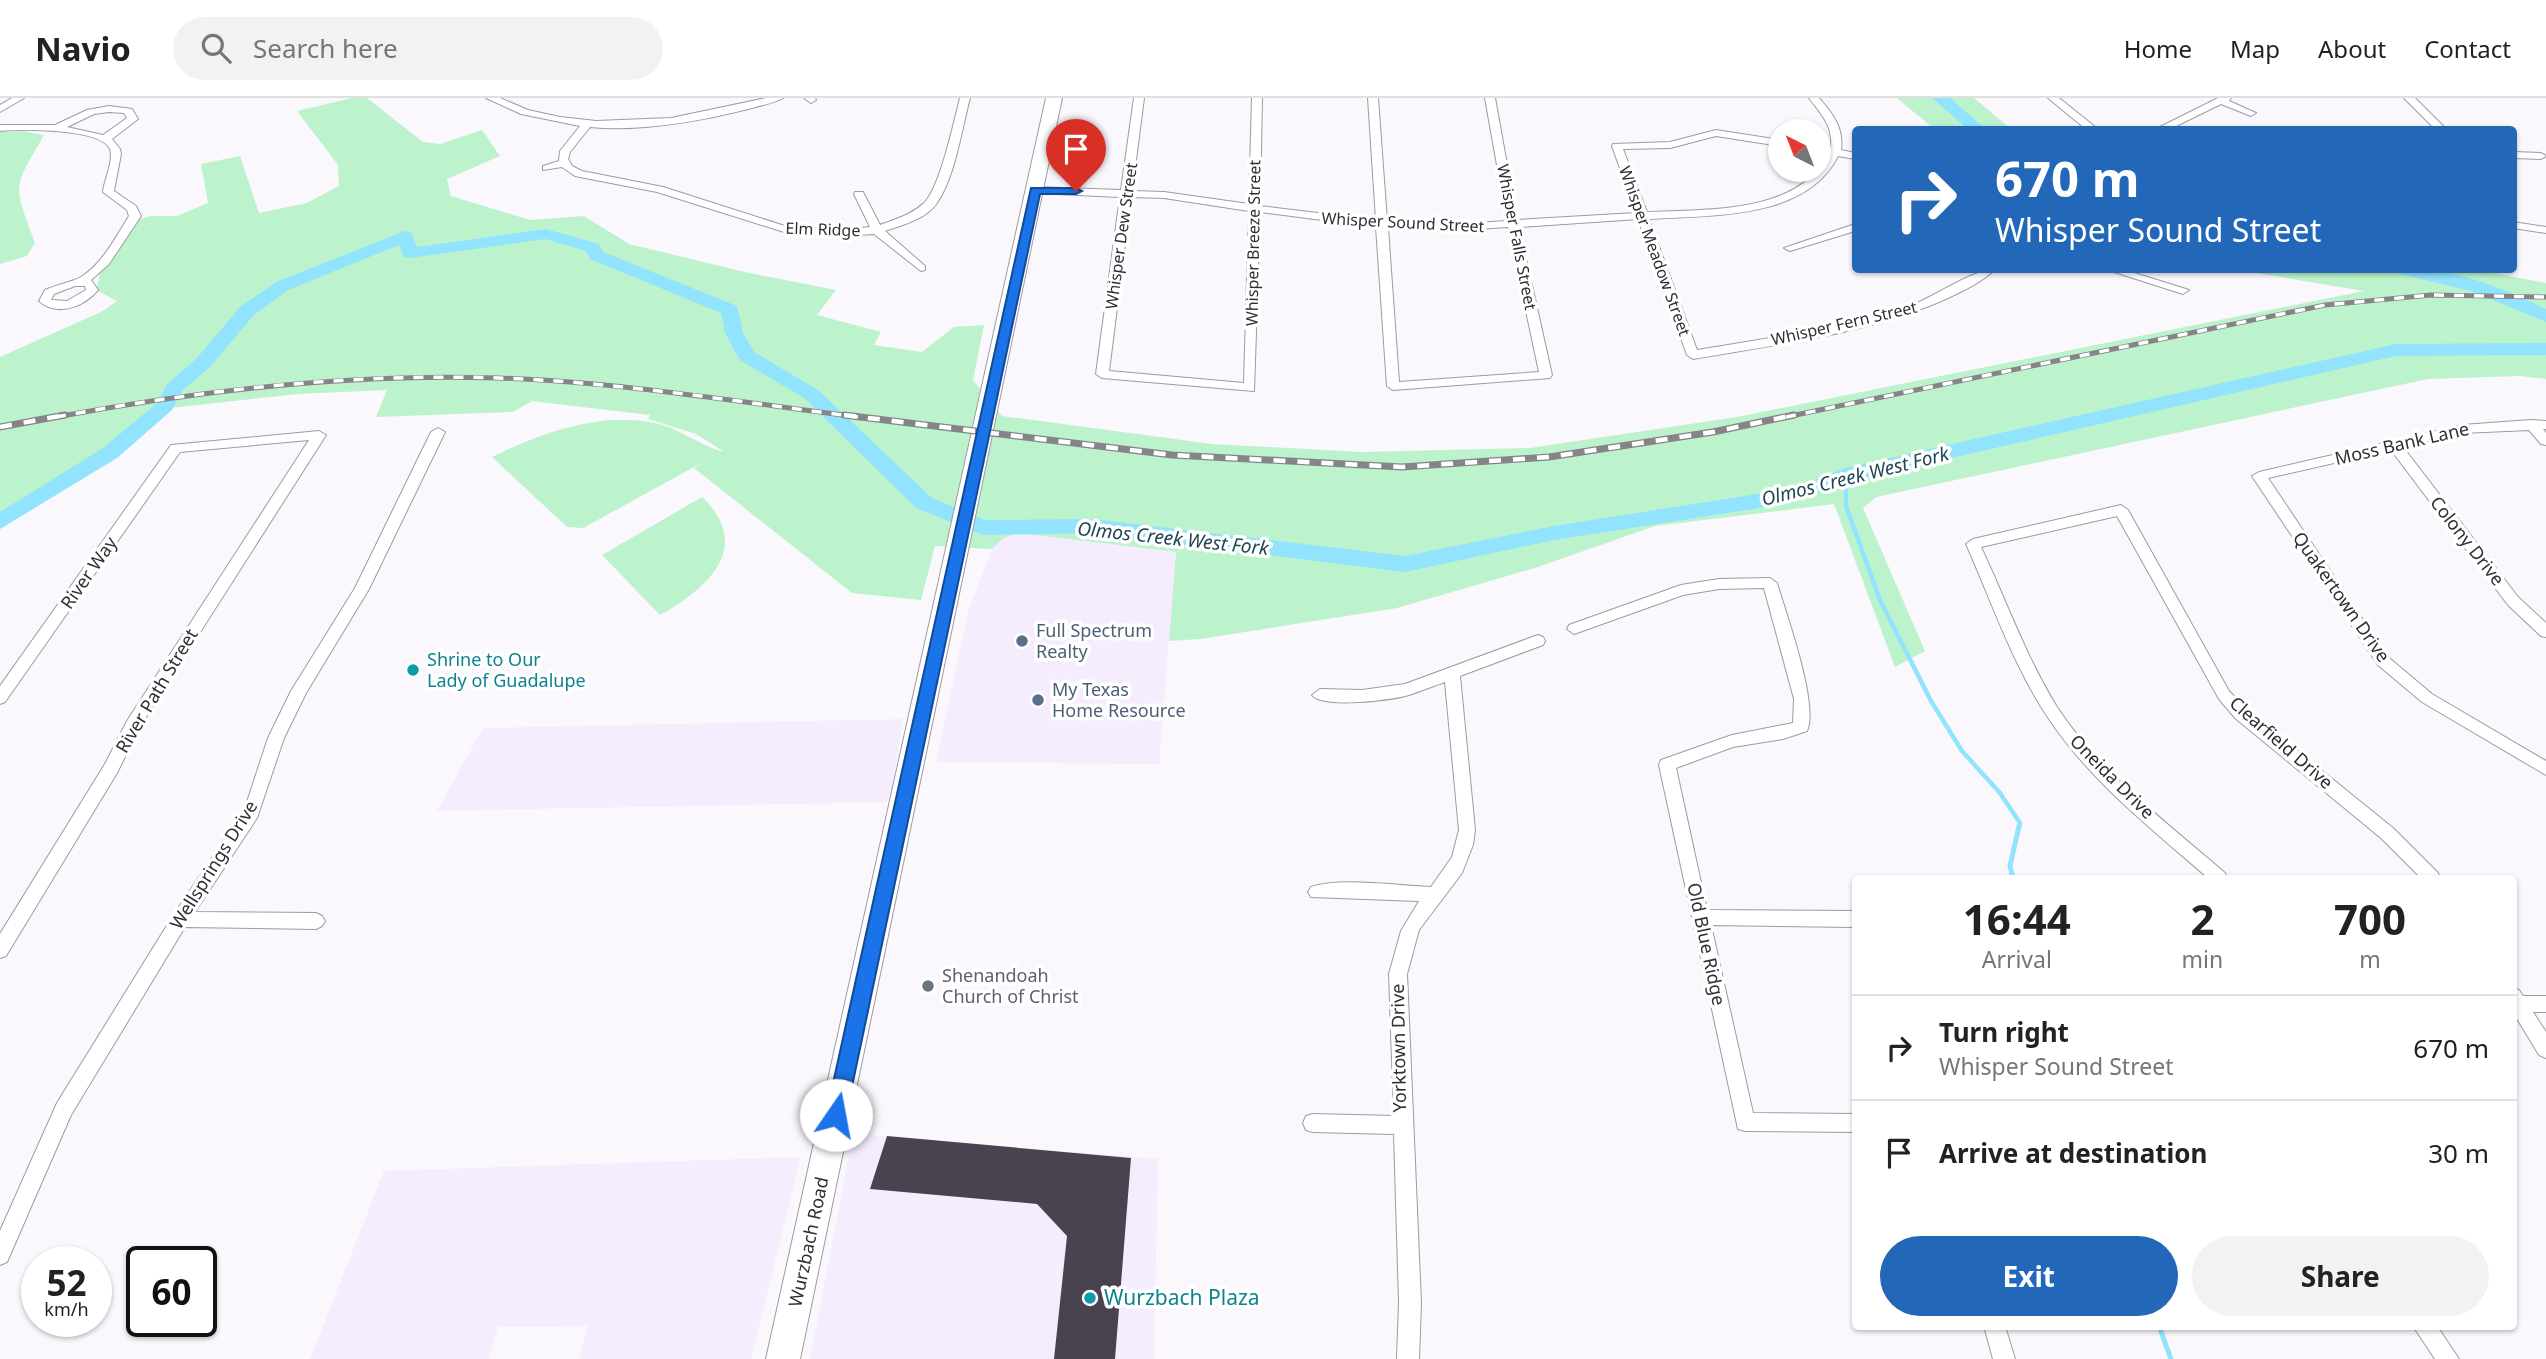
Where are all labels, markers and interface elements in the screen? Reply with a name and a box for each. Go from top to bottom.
search box [173,17,663,80]
text: Navio [35,26,131,71]
icon: search [197,29,235,67]
text: Search here [253,30,398,66]
text: Home [2124,32,2192,65]
text: Map [2230,32,2280,65]
text: About [2318,32,2386,65]
text: Contact [2424,32,2511,65]
pin [1046,119,1106,191]
north arrow [1768,119,1830,182]
map controls [1768,119,1831,182]
icon: arrive [1057,130,1095,168]
text: 670 m [1995,145,2140,211]
icon: right [1880,154,1971,245]
street label: Whisper Breeze Street [1241,160,1265,326]
street label: Whisper Dew Street [1100,161,1142,311]
street label: Whisper Falls Street [1492,162,1542,312]
street label: Whisper Meadow Street [1614,163,1696,339]
street label: Whisper Sound Street [1321,207,1485,237]
text: Whisper Sound Street [1995,208,2321,251]
street label: Elm Ridge [785,217,861,241]
street label: Whisper Fern Street [1769,295,1919,350]
street label: Moss Bank Lane [2332,416,2471,470]
water label: Olmos Creek West Fork [1759,440,1952,512]
street label: Colony Drive [2425,491,2510,590]
water label: Olmos Creek West Fork [1076,515,1271,561]
street label: Quakertown Drive [2288,526,2396,666]
street label: River Way [55,531,122,613]
place label: Full Spectrum Realty [1036,618,1152,663]
street label: River Path Street [110,624,203,757]
marker: Full Spectrum Realty [1014,633,1030,649]
place label: Shrine to Our Lady of Guadalupe [427,647,586,692]
marker: Shrine to Our Lady of Guadalupe [405,662,421,678]
place label: My Texas Home Resource [1052,677,1186,722]
street label: Clearfield Drive [2225,691,2338,794]
marker: My Texas Home Resource [1030,692,1046,708]
street label: Oneida Drive [2065,729,2160,824]
street label: Wellsprings Drive [164,796,262,933]
street label: Old Blue Ridge [1682,880,1732,1007]
text: 16:44 [1963,890,2071,947]
text: 2 [2190,890,2214,947]
text: 700 [2334,890,2406,947]
text: Arrival [1982,943,2052,975]
text: min [2182,943,2223,975]
text: m [2359,943,2381,975]
place label: Shenandoah Church of Christ [942,963,1079,1008]
marker: Shenandoah Church of Christ [920,978,936,994]
street label: Yorktown Drive [1385,983,1411,1113]
text: Turn right [1939,1014,2069,1050]
icon: right [1880,1029,1918,1067]
text: 670 m [2413,1030,2489,1066]
text: Whisper Sound Street [1939,1050,2173,1082]
position arrow [799,1078,873,1152]
icon: arrive [1880,1134,1918,1172]
text: Arrive at destination [1939,1135,2208,1171]
text: 30 m [2428,1135,2489,1171]
street label: Wurzbach Road [783,1175,834,1309]
button: Exit [1880,1236,2178,1316]
button: Share [2192,1236,2489,1316]
speed limit sign: 60 [126,1246,217,1337]
text: 52 [46,1259,87,1306]
place label: Wurzbach Plaza [1104,1283,1260,1311]
marker: Wurzbach Plaza [1082,1290,1098,1306]
text: km/h [44,1297,89,1321]

